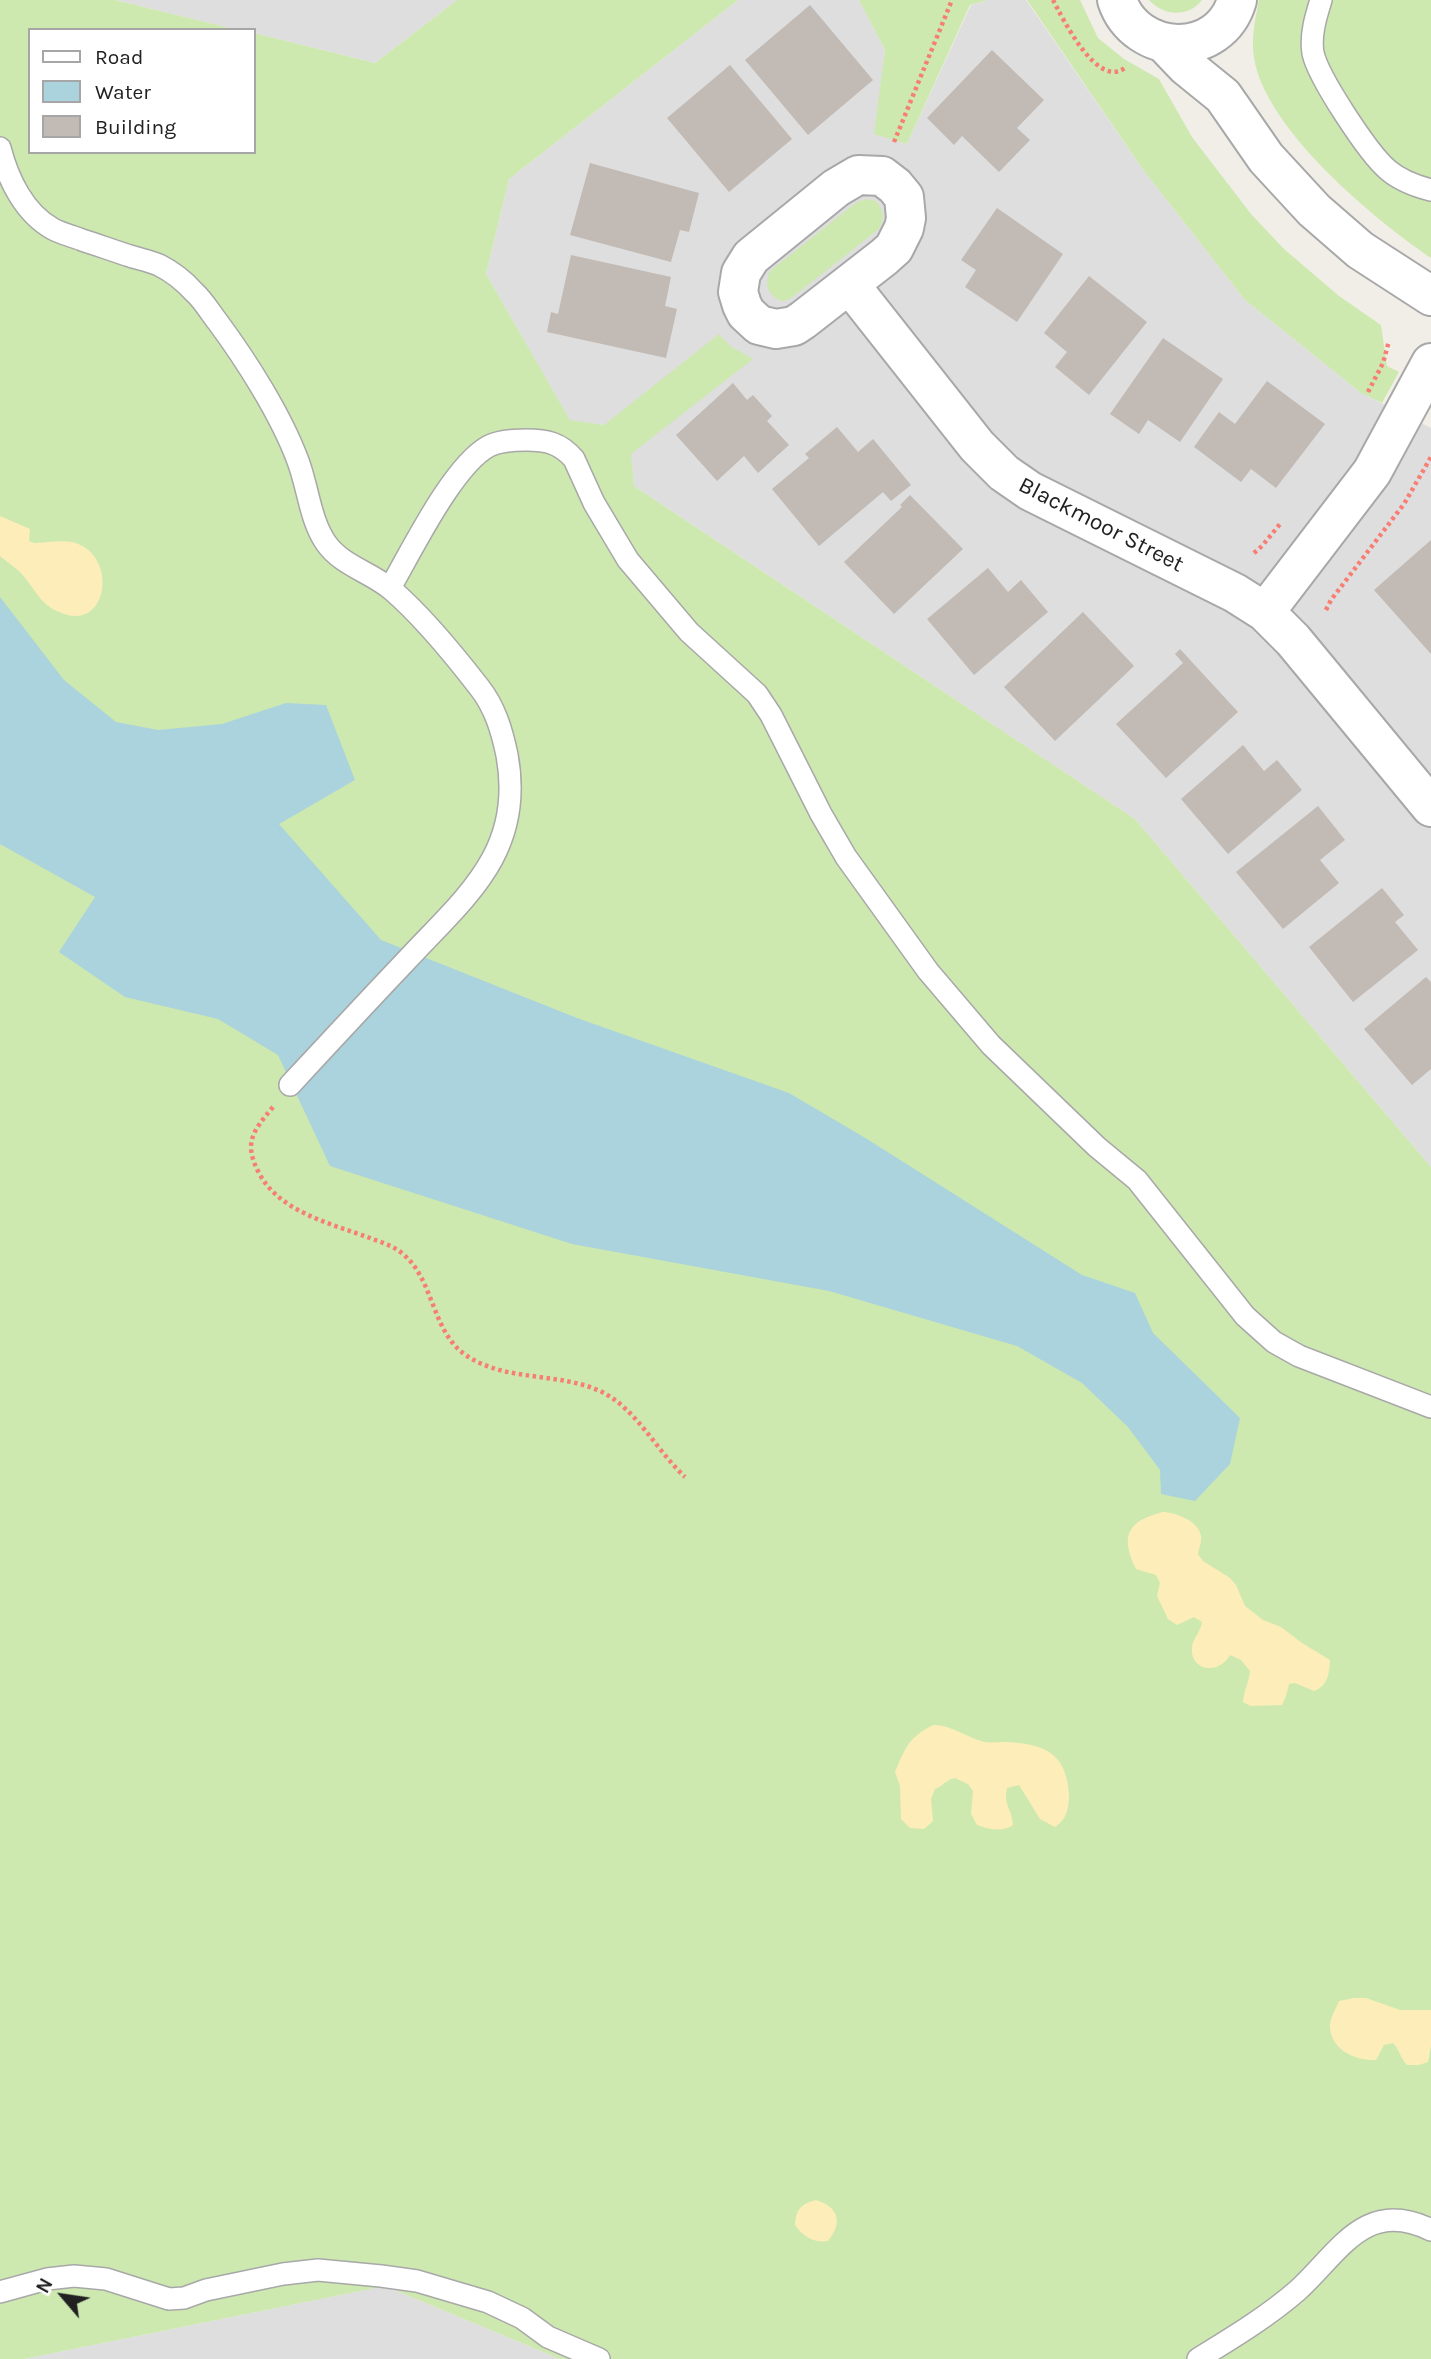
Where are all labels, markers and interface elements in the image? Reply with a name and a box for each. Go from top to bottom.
legend [28,28,256,154]
text: Road [95,45,143,69]
text: Water [95,80,151,104]
text: Building [95,115,176,139]
street label: Blackmoor Street [1014,471,1188,579]
north arrow [28,2261,98,2331]
text: N [32,2275,58,2297]

